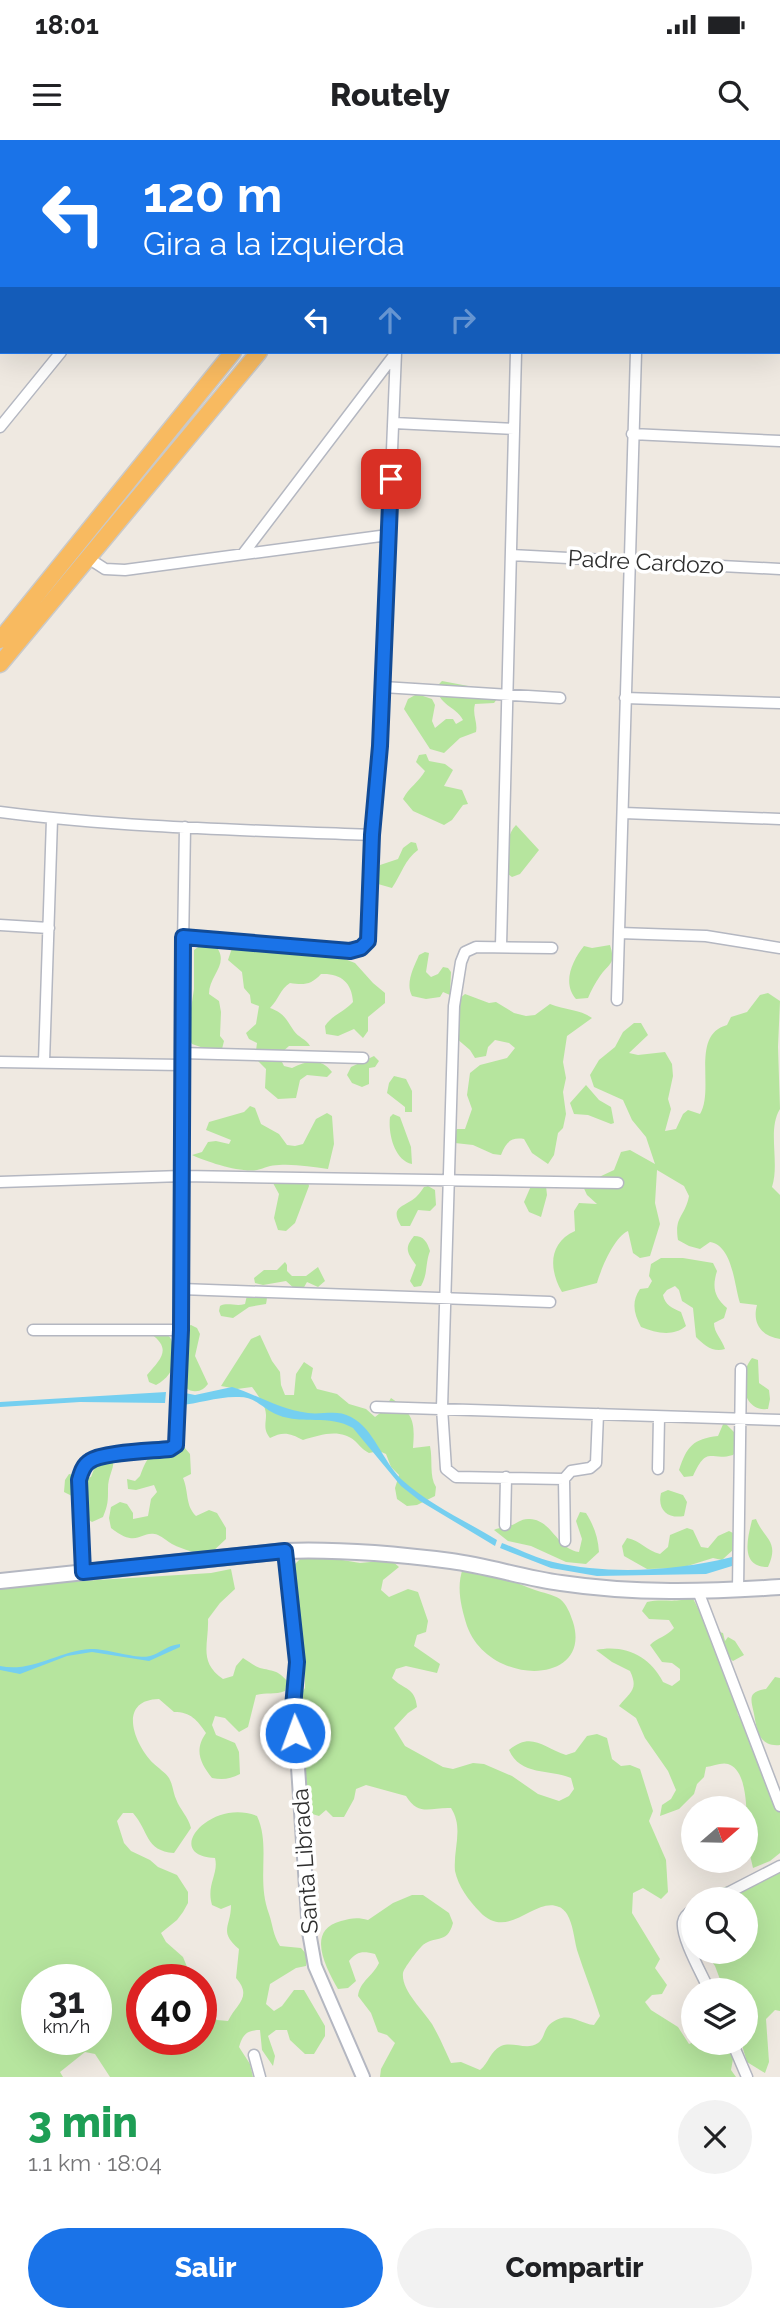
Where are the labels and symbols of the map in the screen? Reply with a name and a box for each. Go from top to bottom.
pin [361,449,421,509]
street label: Padre Cardozo [567,544,725,579]
position arrow [258,1696,332,1770]
street label: Santa Librada [286,1787,323,1935]
north arrow [681,1796,758,1872]
speed limit sign: 40 [126,1964,217,2055]

